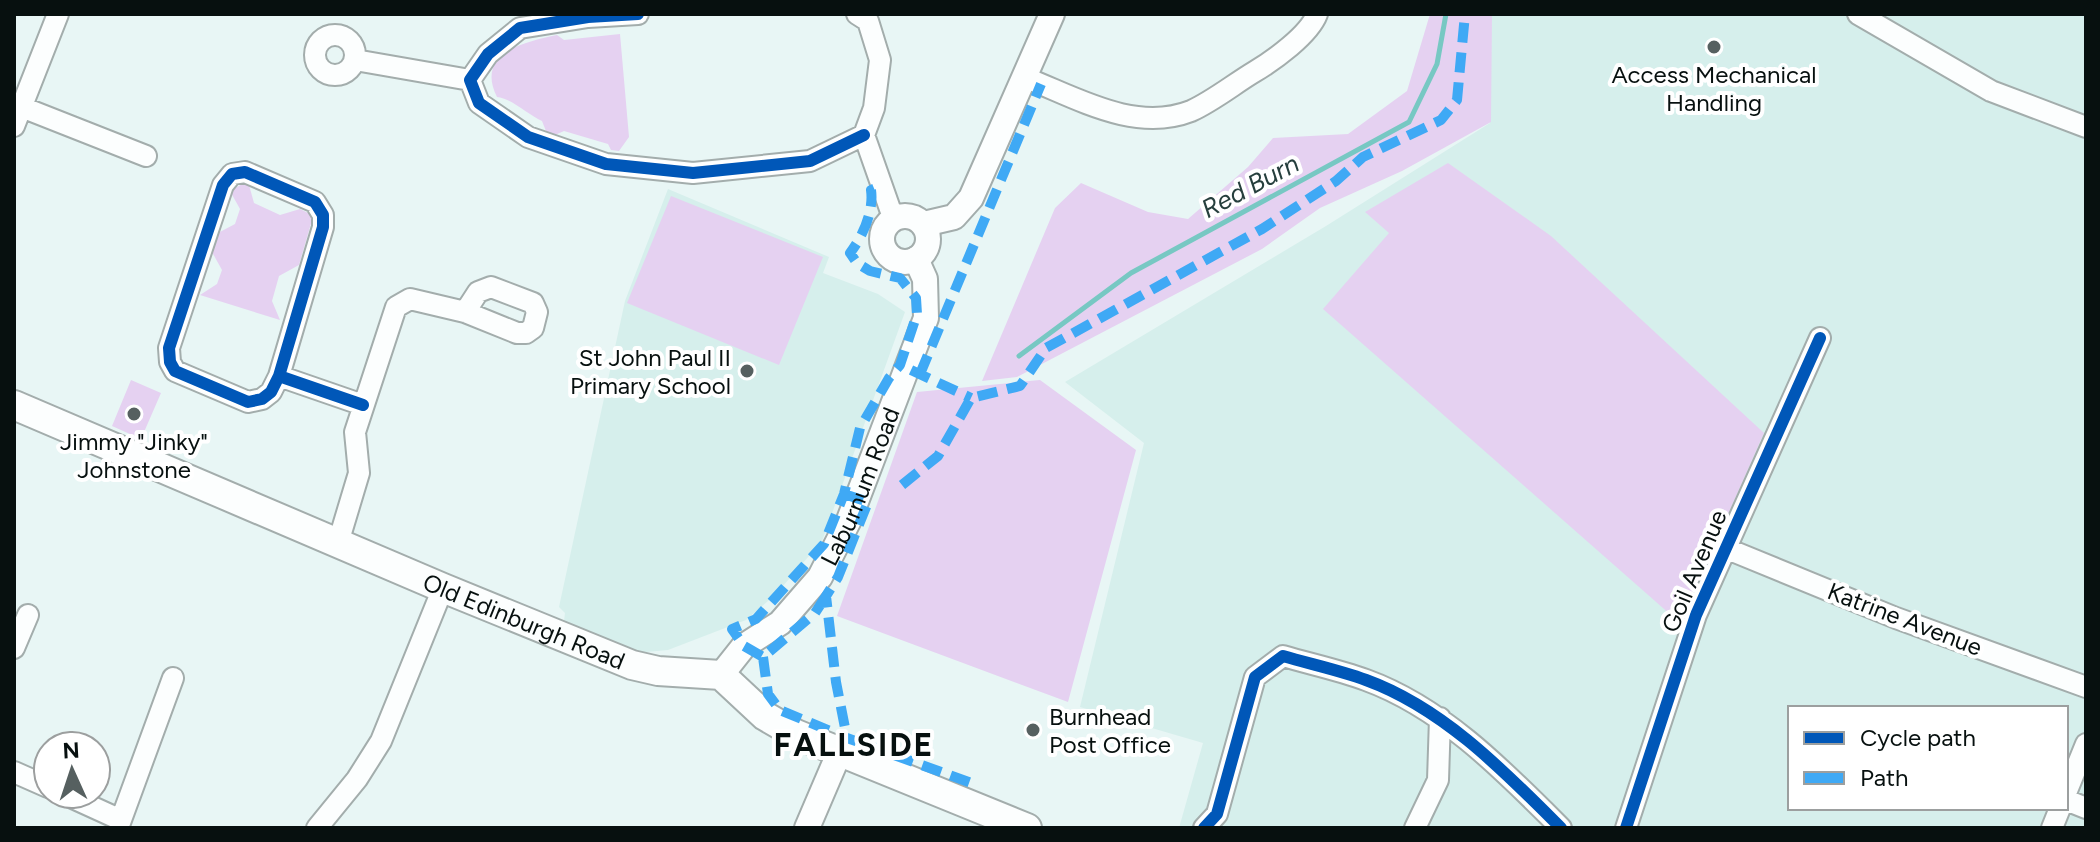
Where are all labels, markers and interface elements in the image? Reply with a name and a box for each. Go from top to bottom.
marker: Access Mechanical Handling [1705,38,1723,56]
place label: Access Mechanical Handling [1612,60,1816,117]
water label: Red Burn [1196,147,1304,225]
place label: St John Paul II Primary School [570,343,731,400]
marker: St John Paul II Primary School [738,362,756,380]
street label: Laburnum Road [814,403,905,570]
marker: Jimmy "Jinky" Johnstone [125,405,143,423]
place label: Jimmy "Jinky" Johnstone [60,427,208,484]
street label: Goil Avenue [1655,505,1733,637]
street label: Old Edinburgh Road [419,567,629,675]
street label: Katrine Avenue [1824,576,1986,662]
place label: Burnhead Post Office [1049,702,1171,759]
legend [1788,706,2068,810]
marker: Burnhead Post Office [1024,721,1042,739]
text: Cycle path [1860,723,1976,752]
district label: FALLSIDE [774,726,934,764]
north arrow [32,730,112,810]
text: N [62,737,80,764]
text: Path [1860,763,1908,792]

